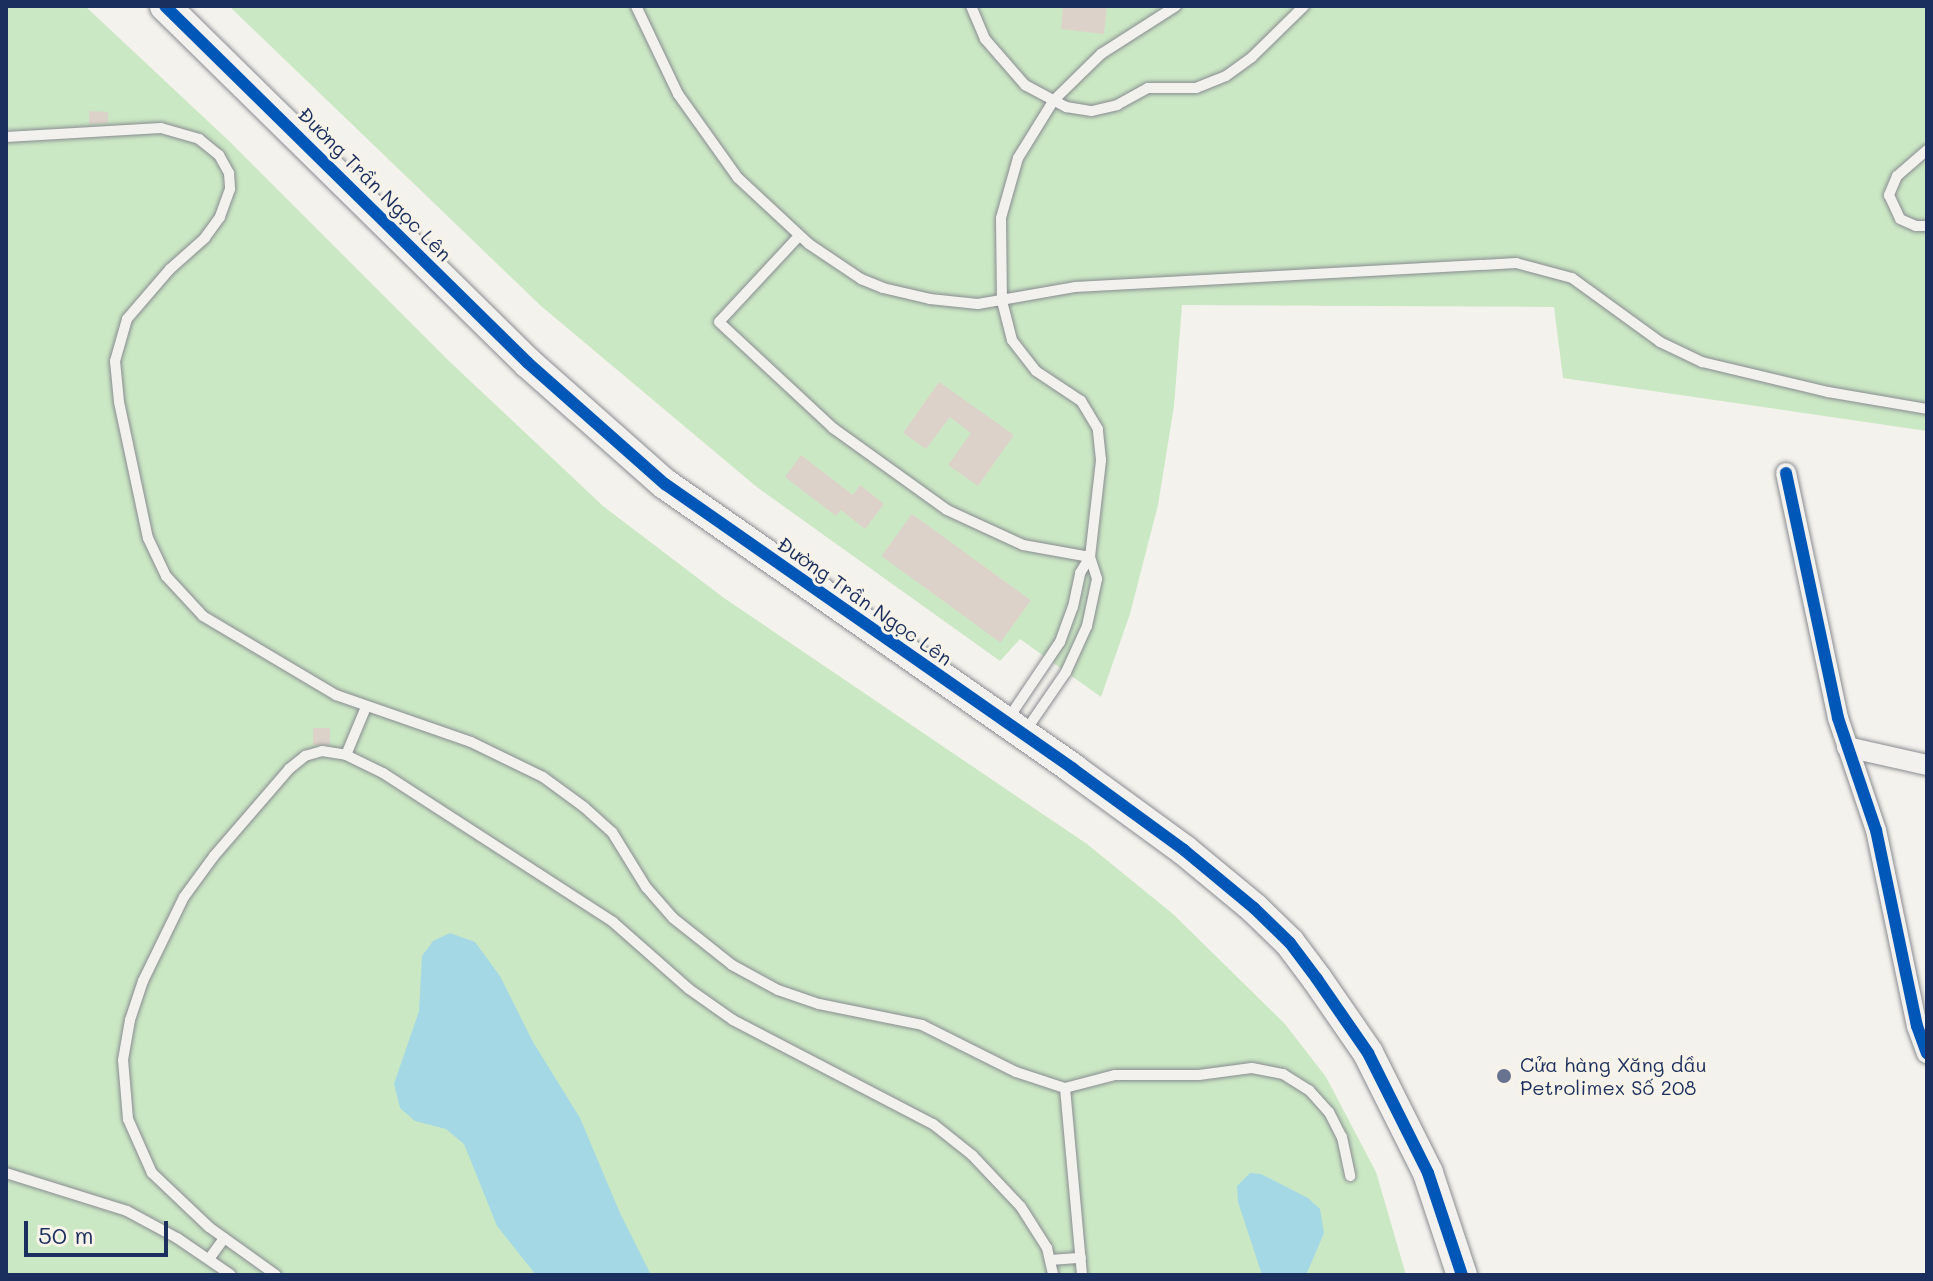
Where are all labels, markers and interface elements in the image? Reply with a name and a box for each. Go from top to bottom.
street label: Đường Trần Ngọc Lên [293,102,457,266]
street label: Đường Trần Ngọc Lên [773,532,957,670]
place label: Cửa hàng Xăng dầu Petrolimex Số 208 [1520,1052,1707,1099]
marker: Cửa hàng Xăng dầu Petrolimex Số 208 [1495,1067,1513,1085]
scale bar [28,1205,172,1255]
text: 50 m [38,1219,94,1250]

